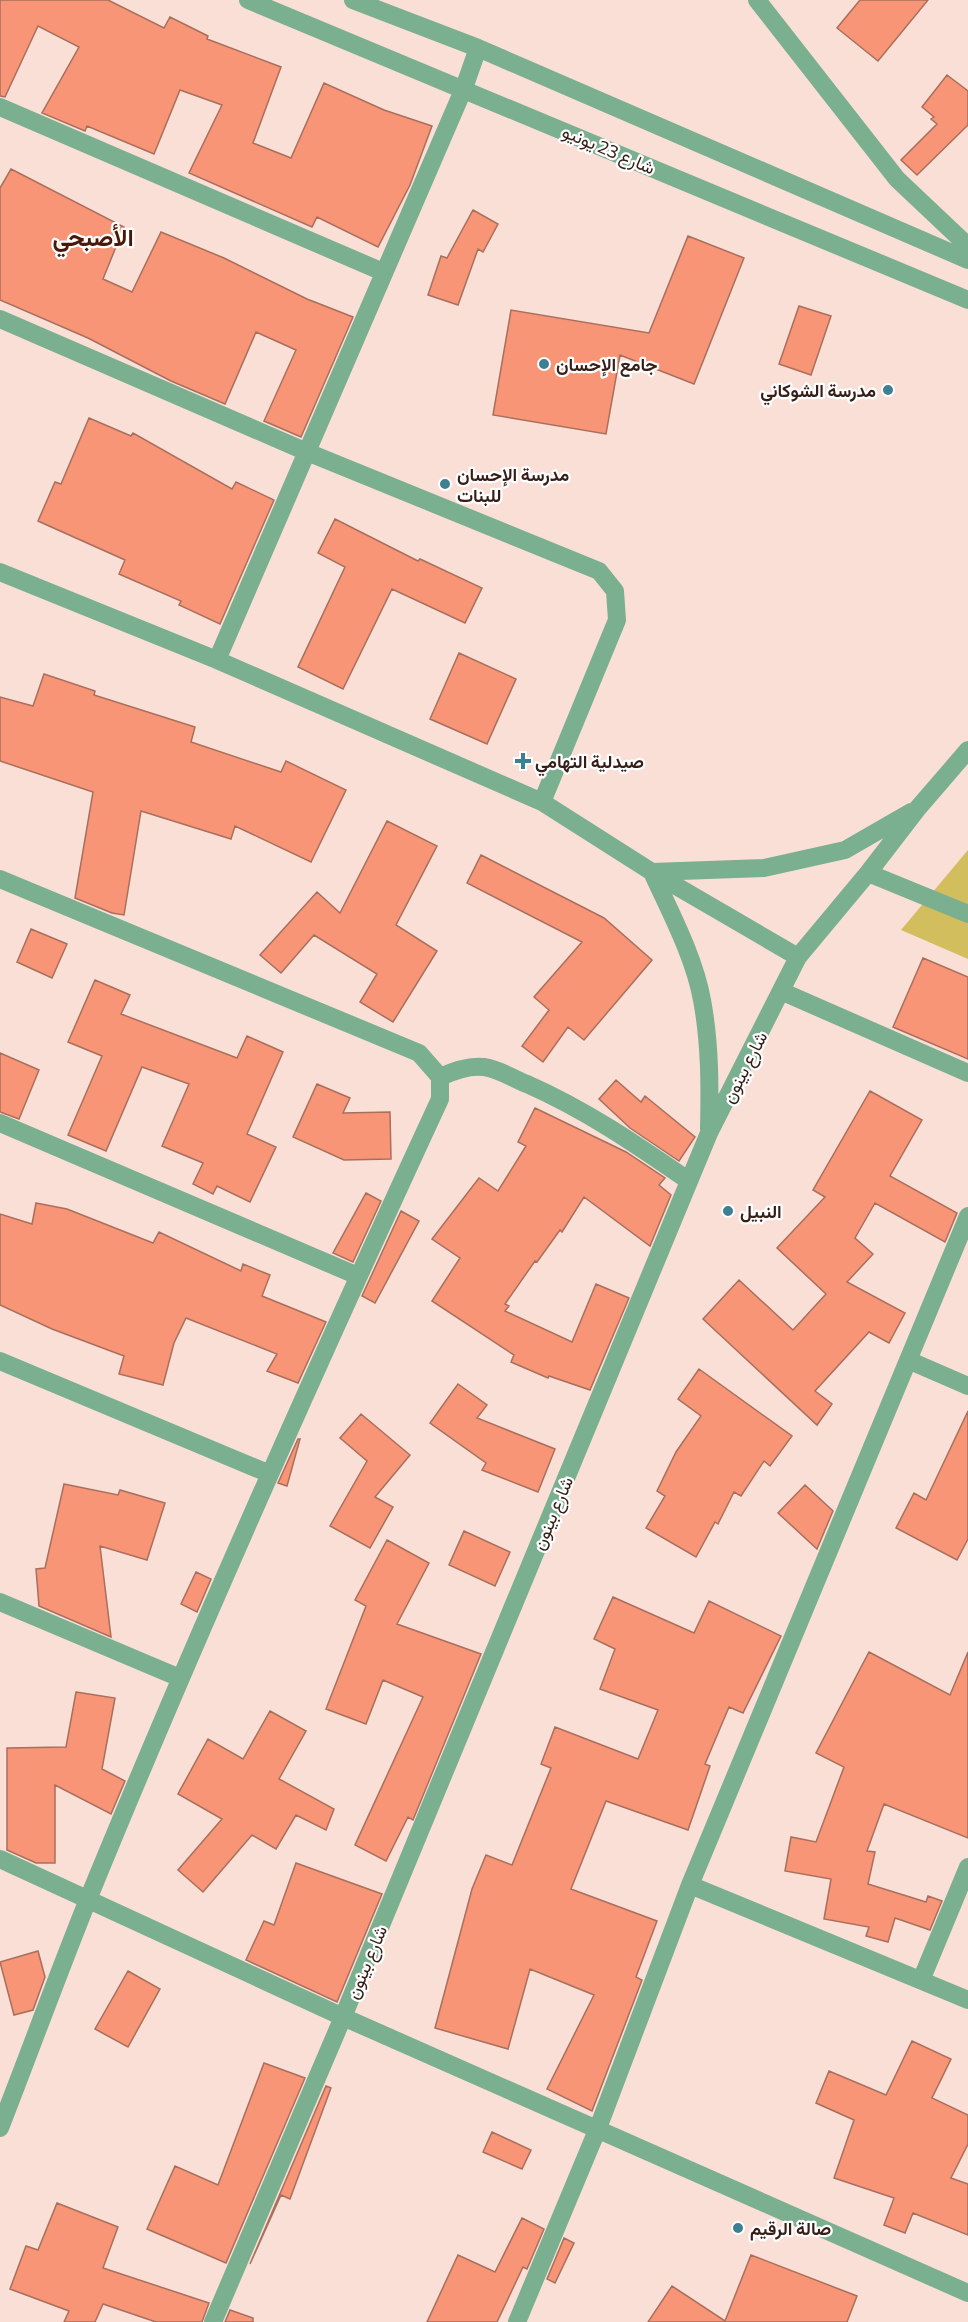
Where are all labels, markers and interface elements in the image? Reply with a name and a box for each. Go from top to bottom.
street label: شارع 23 يونيو [559,120,659,180]
district label: الأصبحي [52,222,134,258]
place label: جامع الإحسان [556,353,658,377]
marker: جامع الإحسان [537,357,551,371]
place label: مدرسة الشوكاني [760,379,876,406]
marker: مدرسة الشوكاني [881,383,895,397]
place label: مدرسة الإحسان للبنات [457,463,569,507]
marker: مدرسة الإحسان للبنات [438,477,452,491]
place label: صيدلية التهامي [535,750,644,777]
marker: صيدلية التهامي [516,754,530,768]
street label: شارع بينون [717,1027,773,1108]
place label: النبيل [740,1200,782,1223]
marker: النبيل [721,1204,735,1218]
street label: شارع بينون [527,1473,579,1554]
street label: شارع بينون [341,1922,393,2003]
place label: صالة الرقيم [750,2217,831,2241]
marker: صالة الرقيم [731,2221,745,2235]

